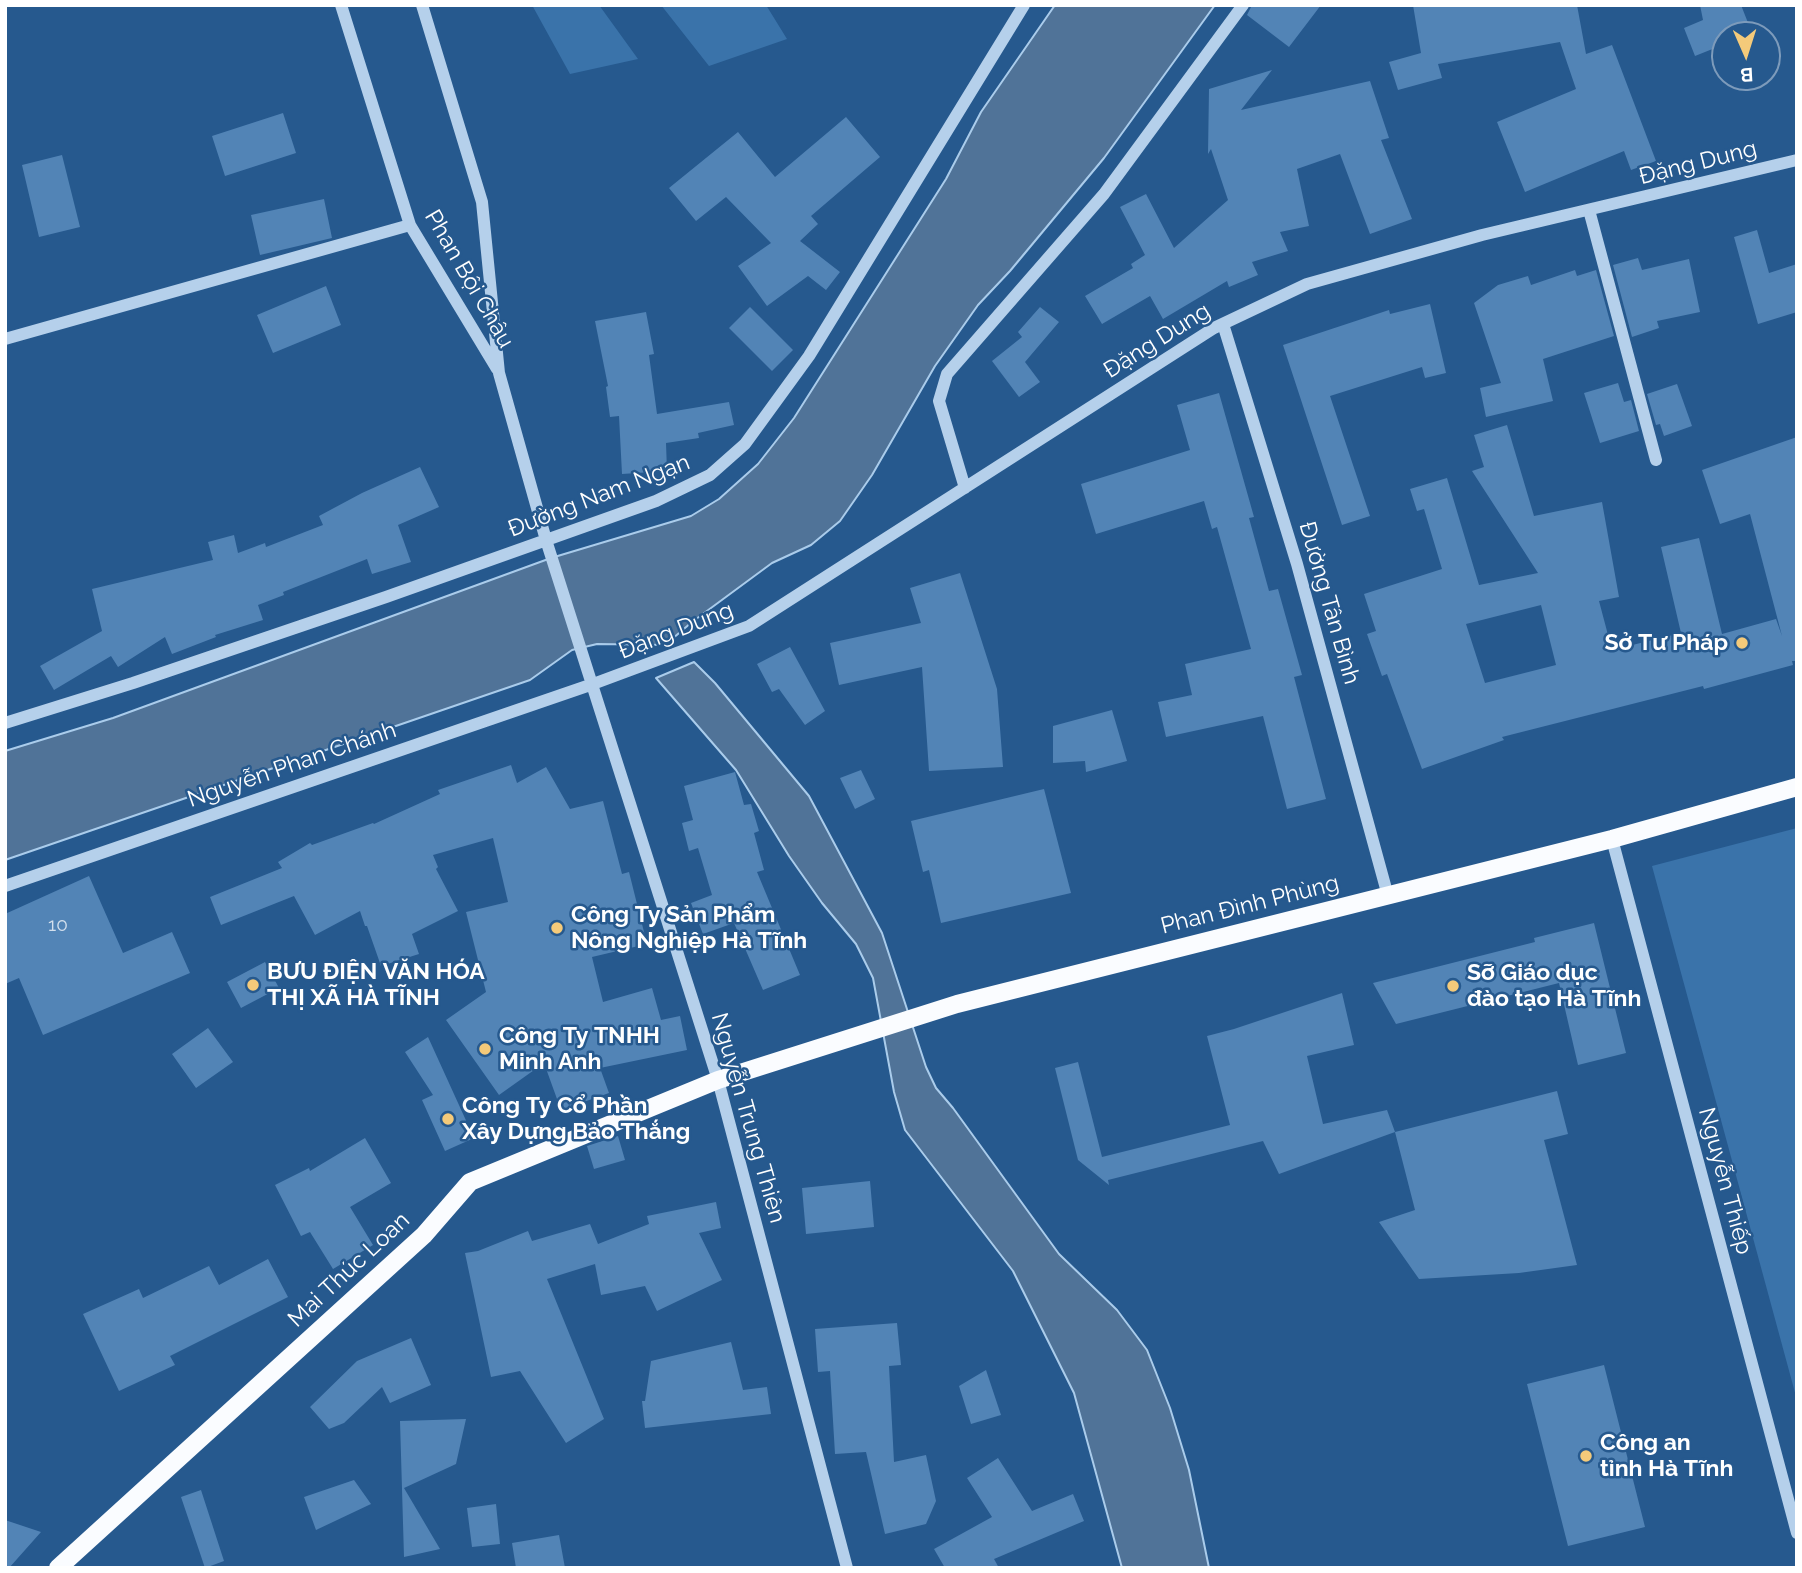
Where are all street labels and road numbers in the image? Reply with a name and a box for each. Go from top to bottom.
street label: Đặng Dung [1636,135,1760,191]
street label: Phan Bội Châu [418,205,520,353]
street label: Đặng Dung [1099,297,1215,385]
street label: Đường Nam Ngạn [504,449,694,543]
street label: Đường Tân Bình [1293,518,1365,688]
street label: Đặng Dung [615,597,737,665]
street label: Nguyễn Phan Chánh [184,716,400,814]
street label: Phan Đình Phùng [1158,869,1342,941]
street label: Nguyễn Trung Thiên [705,1010,791,1226]
street label: Nguyễn Thiếp [1692,1105,1758,1257]
street label: Mai Thúc Loan [283,1207,415,1333]

